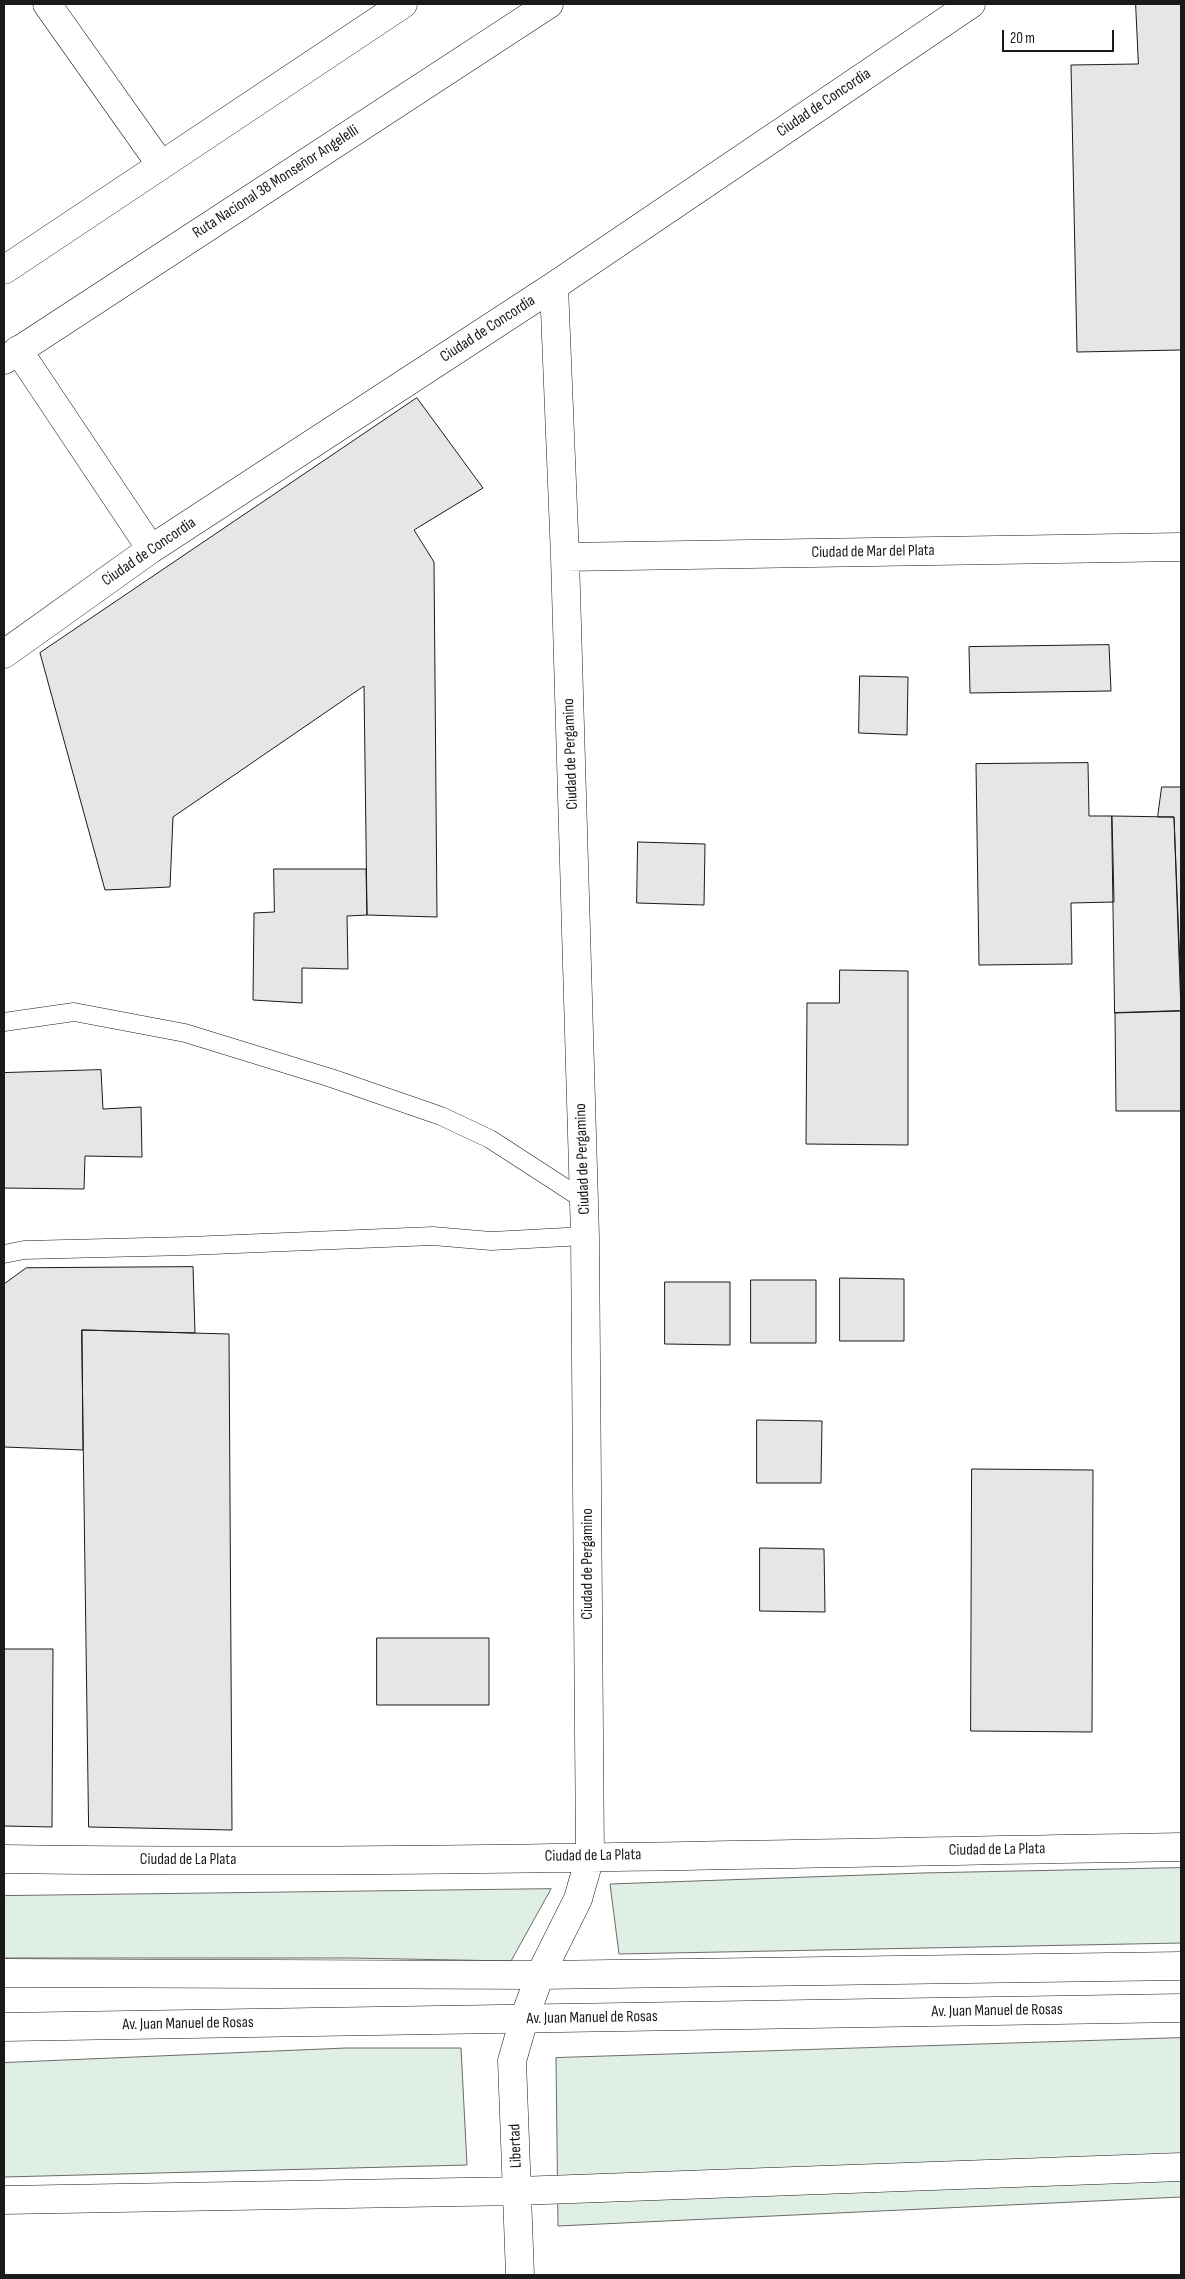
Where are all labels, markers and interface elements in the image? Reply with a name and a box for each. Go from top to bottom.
scale bar [1005,20,1118,52]
text: 20 m [1010,29,1035,48]
street label: Ciudad de Concordia [773,64,875,142]
street label: Ruta Nacional 38 Monseñor Angelelli [189,121,363,243]
street label: Ciudad de Concordia [437,291,539,367]
street label: Ciudad de Concordia [98,513,200,591]
street label: Ciudad de Mar del Plata [811,541,935,563]
street label: Ciudad de Pergamino [559,698,583,810]
street label: Ciudad de Pergamino [571,1103,595,1215]
street label: Ciudad de Pergamino [578,1508,598,1620]
street label: Ciudad de La Plata [949,1840,1045,1860]
street label: Ciudad de La Plata [545,1846,641,1866]
street label: Ciudad de La Plata [140,1850,236,1870]
street label: Av. Juan Manuel de Rosas [931,2000,1063,2022]
street label: Av. Juan Manuel de Rosas [526,2007,658,2029]
street label: Av. Juan Manuel de Rosas [122,2013,254,2035]
street label: Libertad [506,2123,526,2169]

